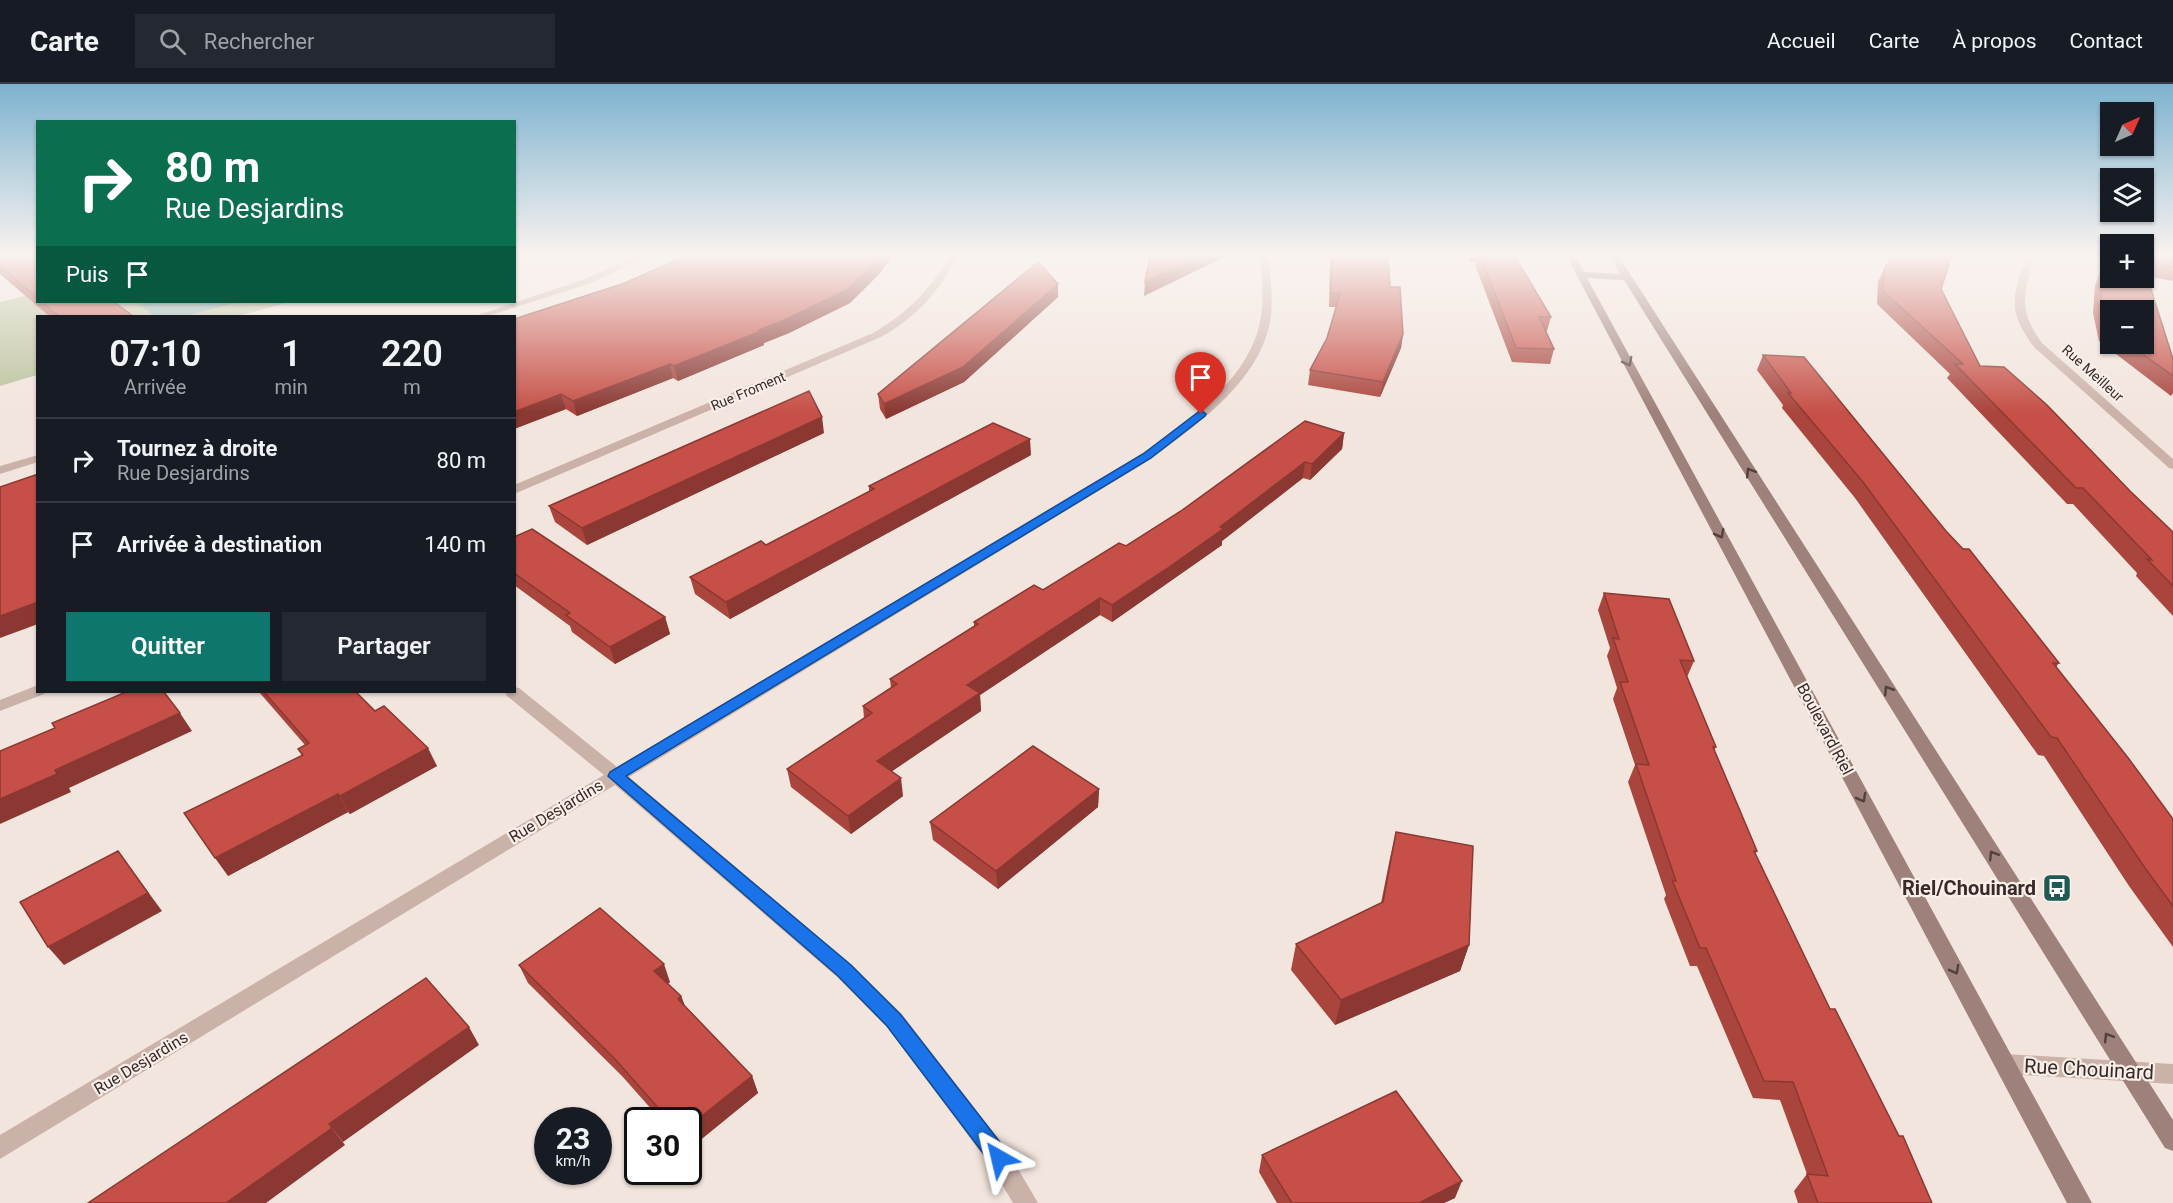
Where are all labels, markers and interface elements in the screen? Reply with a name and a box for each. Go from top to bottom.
search box [135,14,555,68]
text: Carte [30,25,99,58]
icon: search [156,25,189,58]
text: Rechercher [204,29,314,54]
text: Accueil [1767,29,1836,53]
text: Carte [1869,29,1919,53]
text: À propos [1952,29,2037,53]
text: Contact [2070,29,2143,53]
north arrow [2100,102,2154,156]
map controls [2100,102,2154,354]
text: 80 m [165,143,260,192]
icon: right [66,144,144,222]
button: layers [2100,168,2154,222]
text: Rue Desjardins [165,193,344,225]
button: + [2100,234,2154,288]
icon: arrive [121,258,154,291]
text: Puis [66,262,109,287]
button: − [2100,300,2154,354]
text: 07:10 [109,333,201,375]
text: 1 [281,333,301,375]
text: 220 [381,333,443,375]
street label: Rue Meilleur [2059,341,2127,405]
pin [1175,352,1226,414]
one-way arrow [1621,356,1632,367]
icon: arrive [1184,361,1217,394]
street label: Rue Froment [708,368,788,414]
text: Arrivée [124,375,186,399]
text: min [274,375,308,399]
text: m [403,375,421,399]
text: Tournez à droite [117,436,277,461]
icon: right [66,444,99,477]
text: 80 m [437,448,486,473]
text: Rue Desjardins [117,461,250,485]
one-way arrow [1746,468,1757,479]
icon: arrive [66,528,99,561]
one-way arrow [1713,528,1724,538]
text: Arrivée à destination [117,532,322,557]
text: 140 m [424,532,486,557]
button: Quitter [66,612,270,681]
button: Partager [282,612,486,681]
street label: Boulevard Riel [1793,680,1857,778]
one-way arrow [1884,686,1896,696]
street label: Rue Desjardins [506,776,606,846]
one-way arrow [1855,792,1866,802]
one-way arrow [1988,851,2000,861]
bus stop icon: Riel/Chouinard [2041,872,2073,904]
place label: Riel/Chouinard [1902,876,2036,900]
one-way arrow [1948,964,1959,974]
street label: Rue Desjardins [91,1028,191,1098]
one-way arrow [2105,1033,2116,1044]
street label: Rue Chouinard [2023,1054,2155,1084]
speed limit sign: 30 [624,1107,702,1185]
text: 23 [556,1121,590,1156]
position arrow [967,1126,1031,1190]
text: km/h [555,1152,591,1170]

